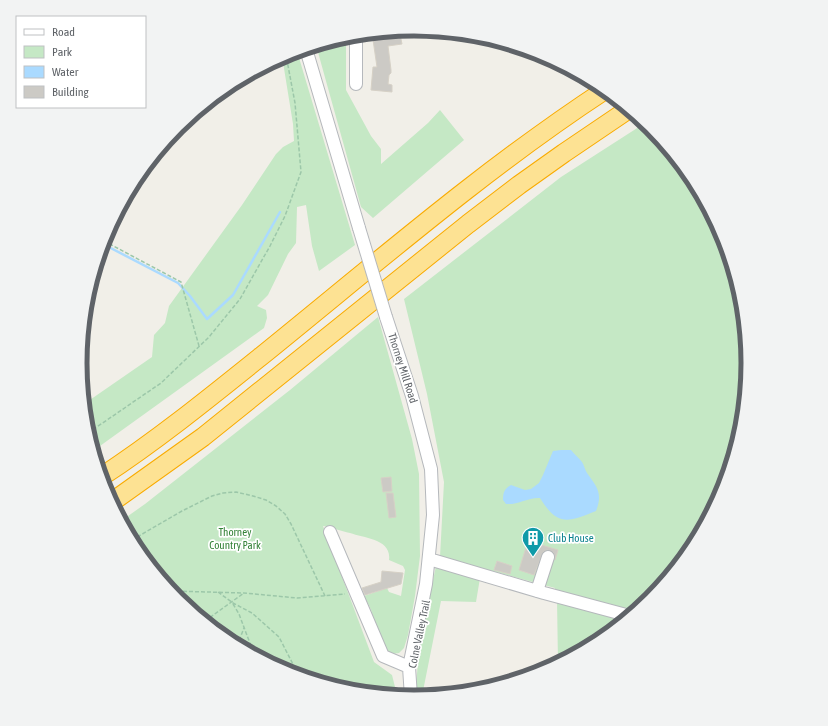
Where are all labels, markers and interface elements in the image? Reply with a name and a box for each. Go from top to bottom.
legend [16,16,146,108]
text: Road [52,25,75,39]
text: Park [52,45,73,59]
text: Water [52,65,79,79]
text: Building [52,85,90,99]
street label: Thorney Mill Road [386,331,420,405]
building icon: Club House [520,525,546,558]
park label: Thorney Country Park [209,526,261,551]
place label: Club House [548,532,594,544]
street label: Colne Valley Trail [406,599,432,669]

